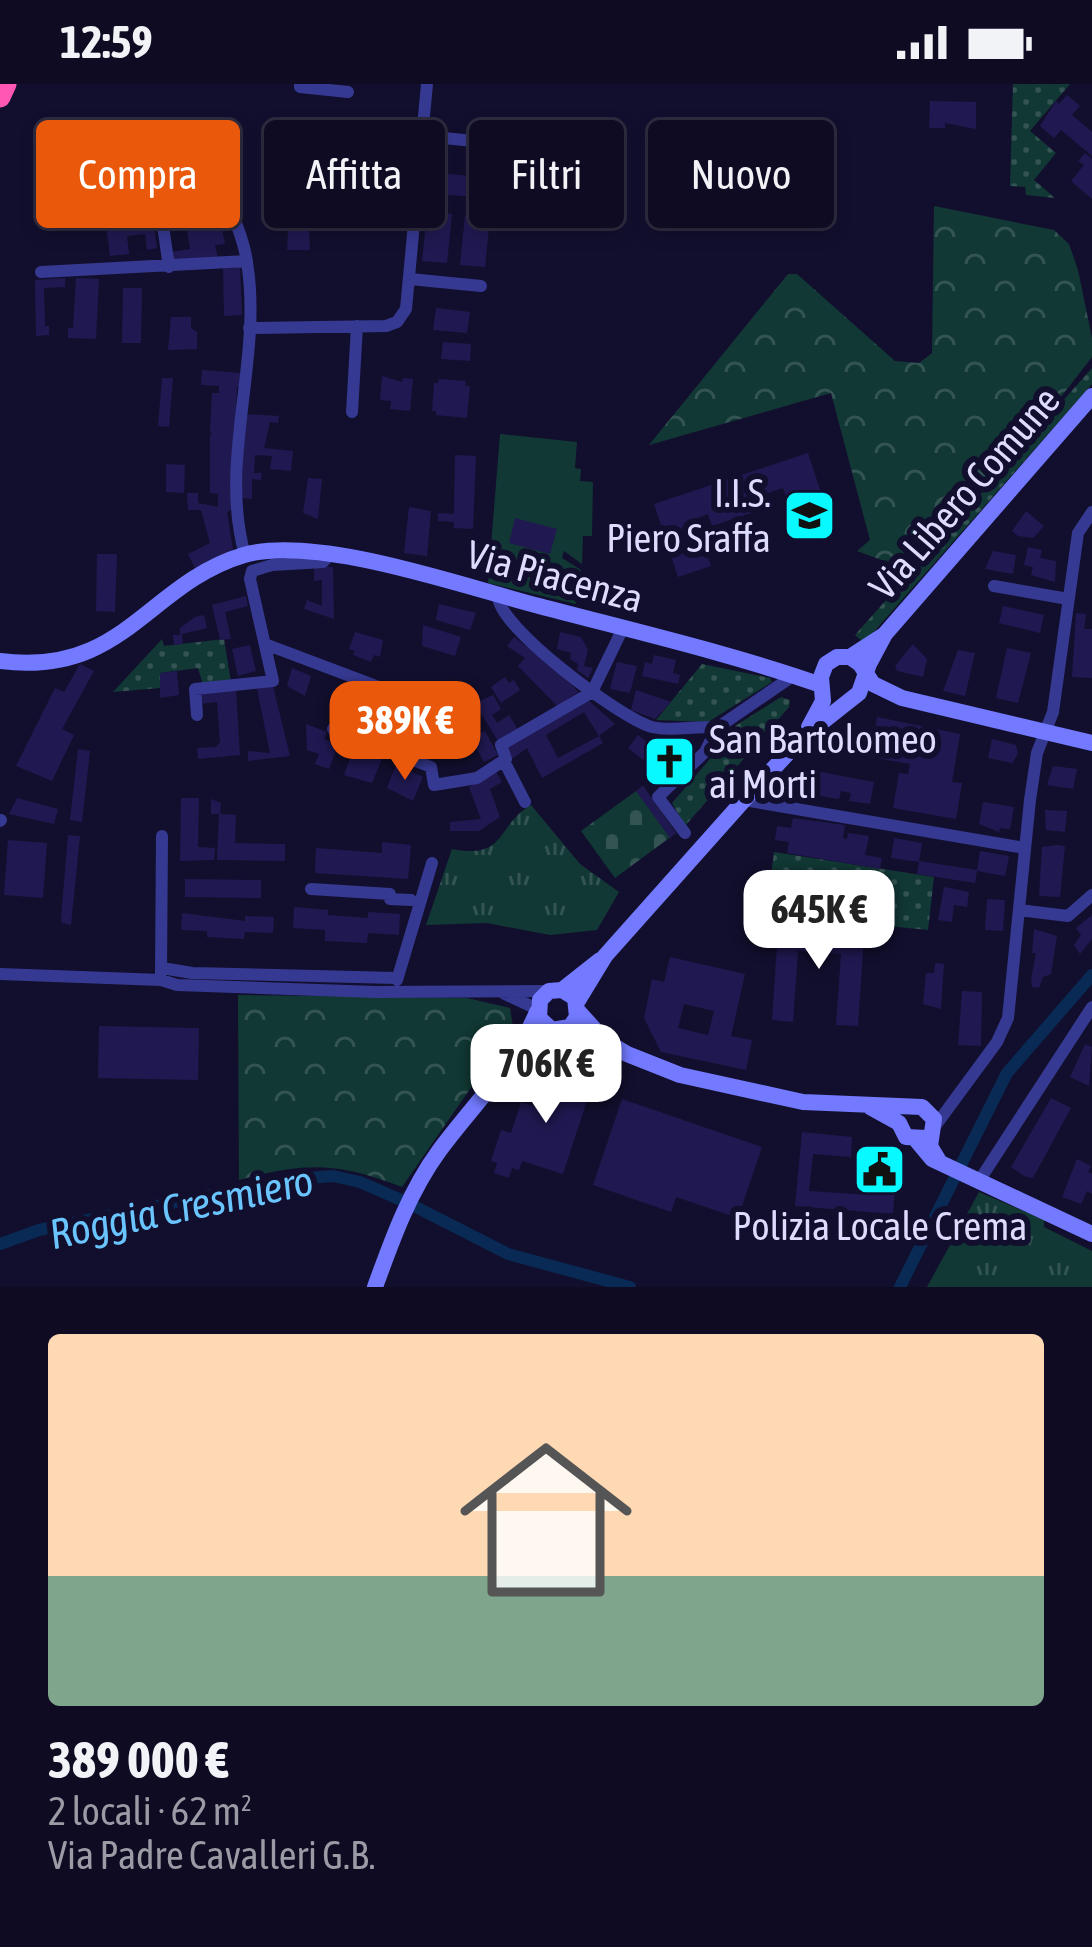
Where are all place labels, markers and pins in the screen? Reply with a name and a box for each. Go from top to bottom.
place label: I.I.S. Piero Sraffa [606,471,771,560]
school or university icon: I.I.S. Piero Sraffa [782,487,838,543]
pin: 389K € [307,681,503,783]
place label: San Bartolomeo ai Morti [709,717,937,806]
church icon: San Bartolomeo ai Morti [642,733,698,789]
pin: 645K € [721,870,917,972]
pin: 706K € [448,1024,644,1126]
public building icon: Polizia Locale Crema [852,1141,908,1197]
place label: Polizia Locale Crema [733,1204,1027,1248]

